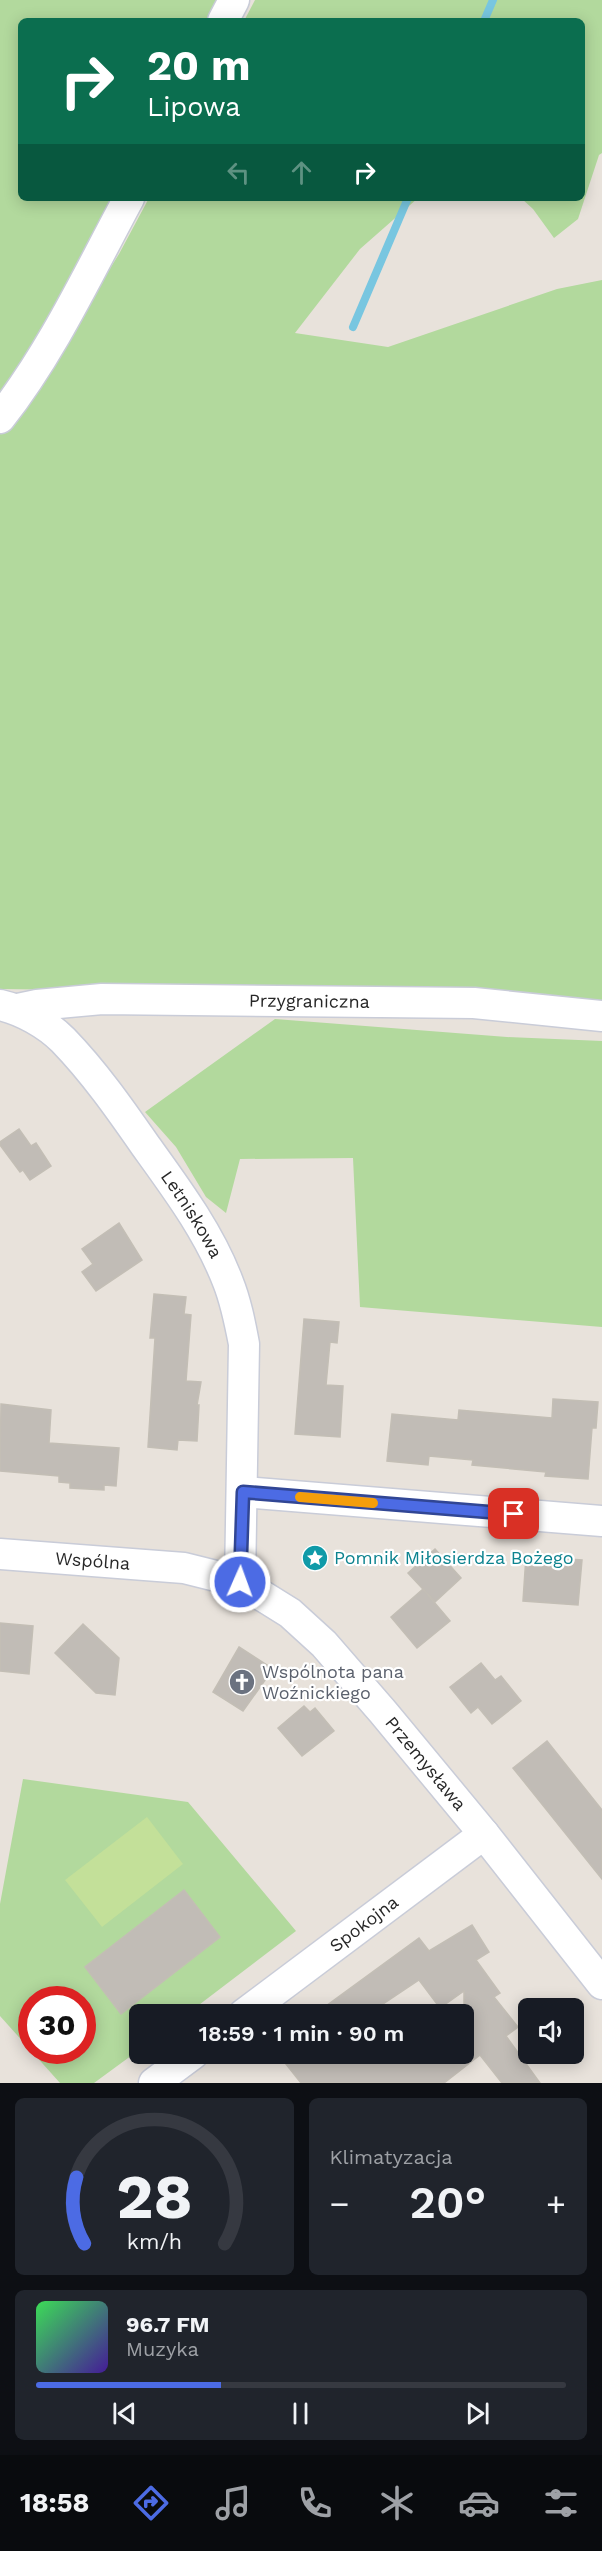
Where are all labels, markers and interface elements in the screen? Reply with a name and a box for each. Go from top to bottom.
text: 20 m [147,41,251,90]
icon: right [48,42,126,120]
text: Lipowa [147,91,241,123]
icon: left [222,156,255,189]
icon: ahead [285,156,318,189]
icon: right [348,156,381,189]
street label: Przygraniczna [249,990,370,1012]
street label: Letniskowa [157,1166,227,1261]
pin [488,1488,539,1539]
icon: arrive [497,1497,530,1530]
place icon: Pomnik Miłosierdza Bożego [300,1543,330,1573]
street label: Wspólna [54,1547,131,1574]
place label: Pomnik Miłosierdza Bożego [334,1547,573,1568]
position arrow [208,1550,272,1614]
place label: Wspólnota pana Woźnickiego [262,1661,404,1703]
church icon: Wspólnota pana Woźnickiego [227,1667,257,1697]
street label: Przemysława [381,1712,471,1814]
street label: Spokojna [325,1891,402,1956]
speed limit sign: 30 [18,1986,96,2064]
map controls [518,1998,584,2064]
button: sound [518,1998,584,2064]
text: 18:59 · 1 min · 90 m [199,2021,404,2046]
text: Klimatyzacja [330,2145,453,2169]
text: 28 [116,2160,192,2233]
text: 20° [409,2176,486,2229]
text: − [330,2184,349,2223]
text: + [546,2184,566,2223]
text: km/h [127,2229,182,2254]
text: 96.7 FM [126,2312,210,2337]
text: Muzyka [126,2337,199,2361]
icon: previous [108,2397,141,2430]
icon: pause [284,2397,317,2430]
icon: next [461,2397,494,2430]
icon: directions [130,2482,172,2524]
icon: music [212,2482,254,2524]
icon: phone [294,2482,336,2524]
icon: climate [376,2482,418,2524]
icon: car [458,2482,500,2524]
icon: filters [540,2482,582,2524]
text: 18:58 [20,2487,89,2519]

